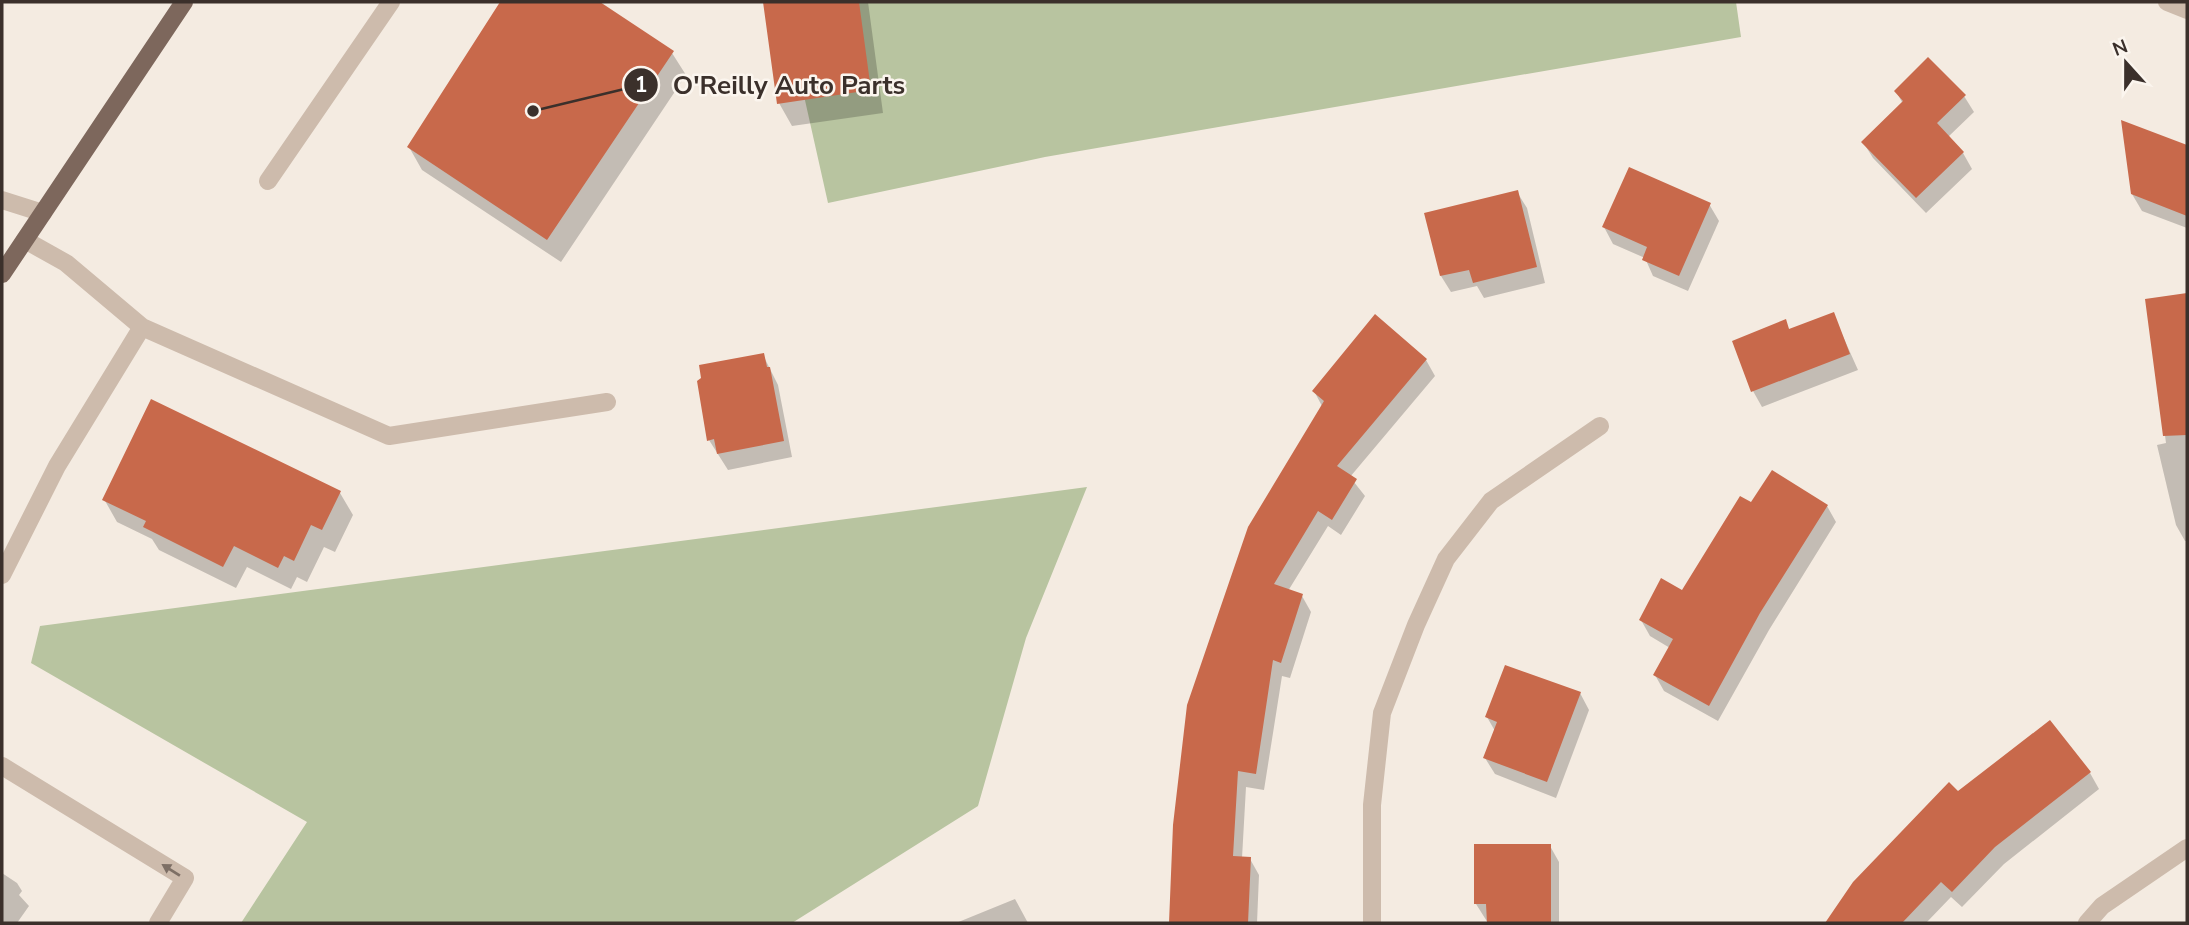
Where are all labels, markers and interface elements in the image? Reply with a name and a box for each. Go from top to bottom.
north arrow [2091,28,2161,98]
text: N [2109,33,2132,63]
callout: O'Reilly Auto Parts [624,61,919,108]
text: O'Reilly Auto Parts [673,68,905,103]
text: 1 [635,71,647,99]
one-way arrow [161,864,181,877]

